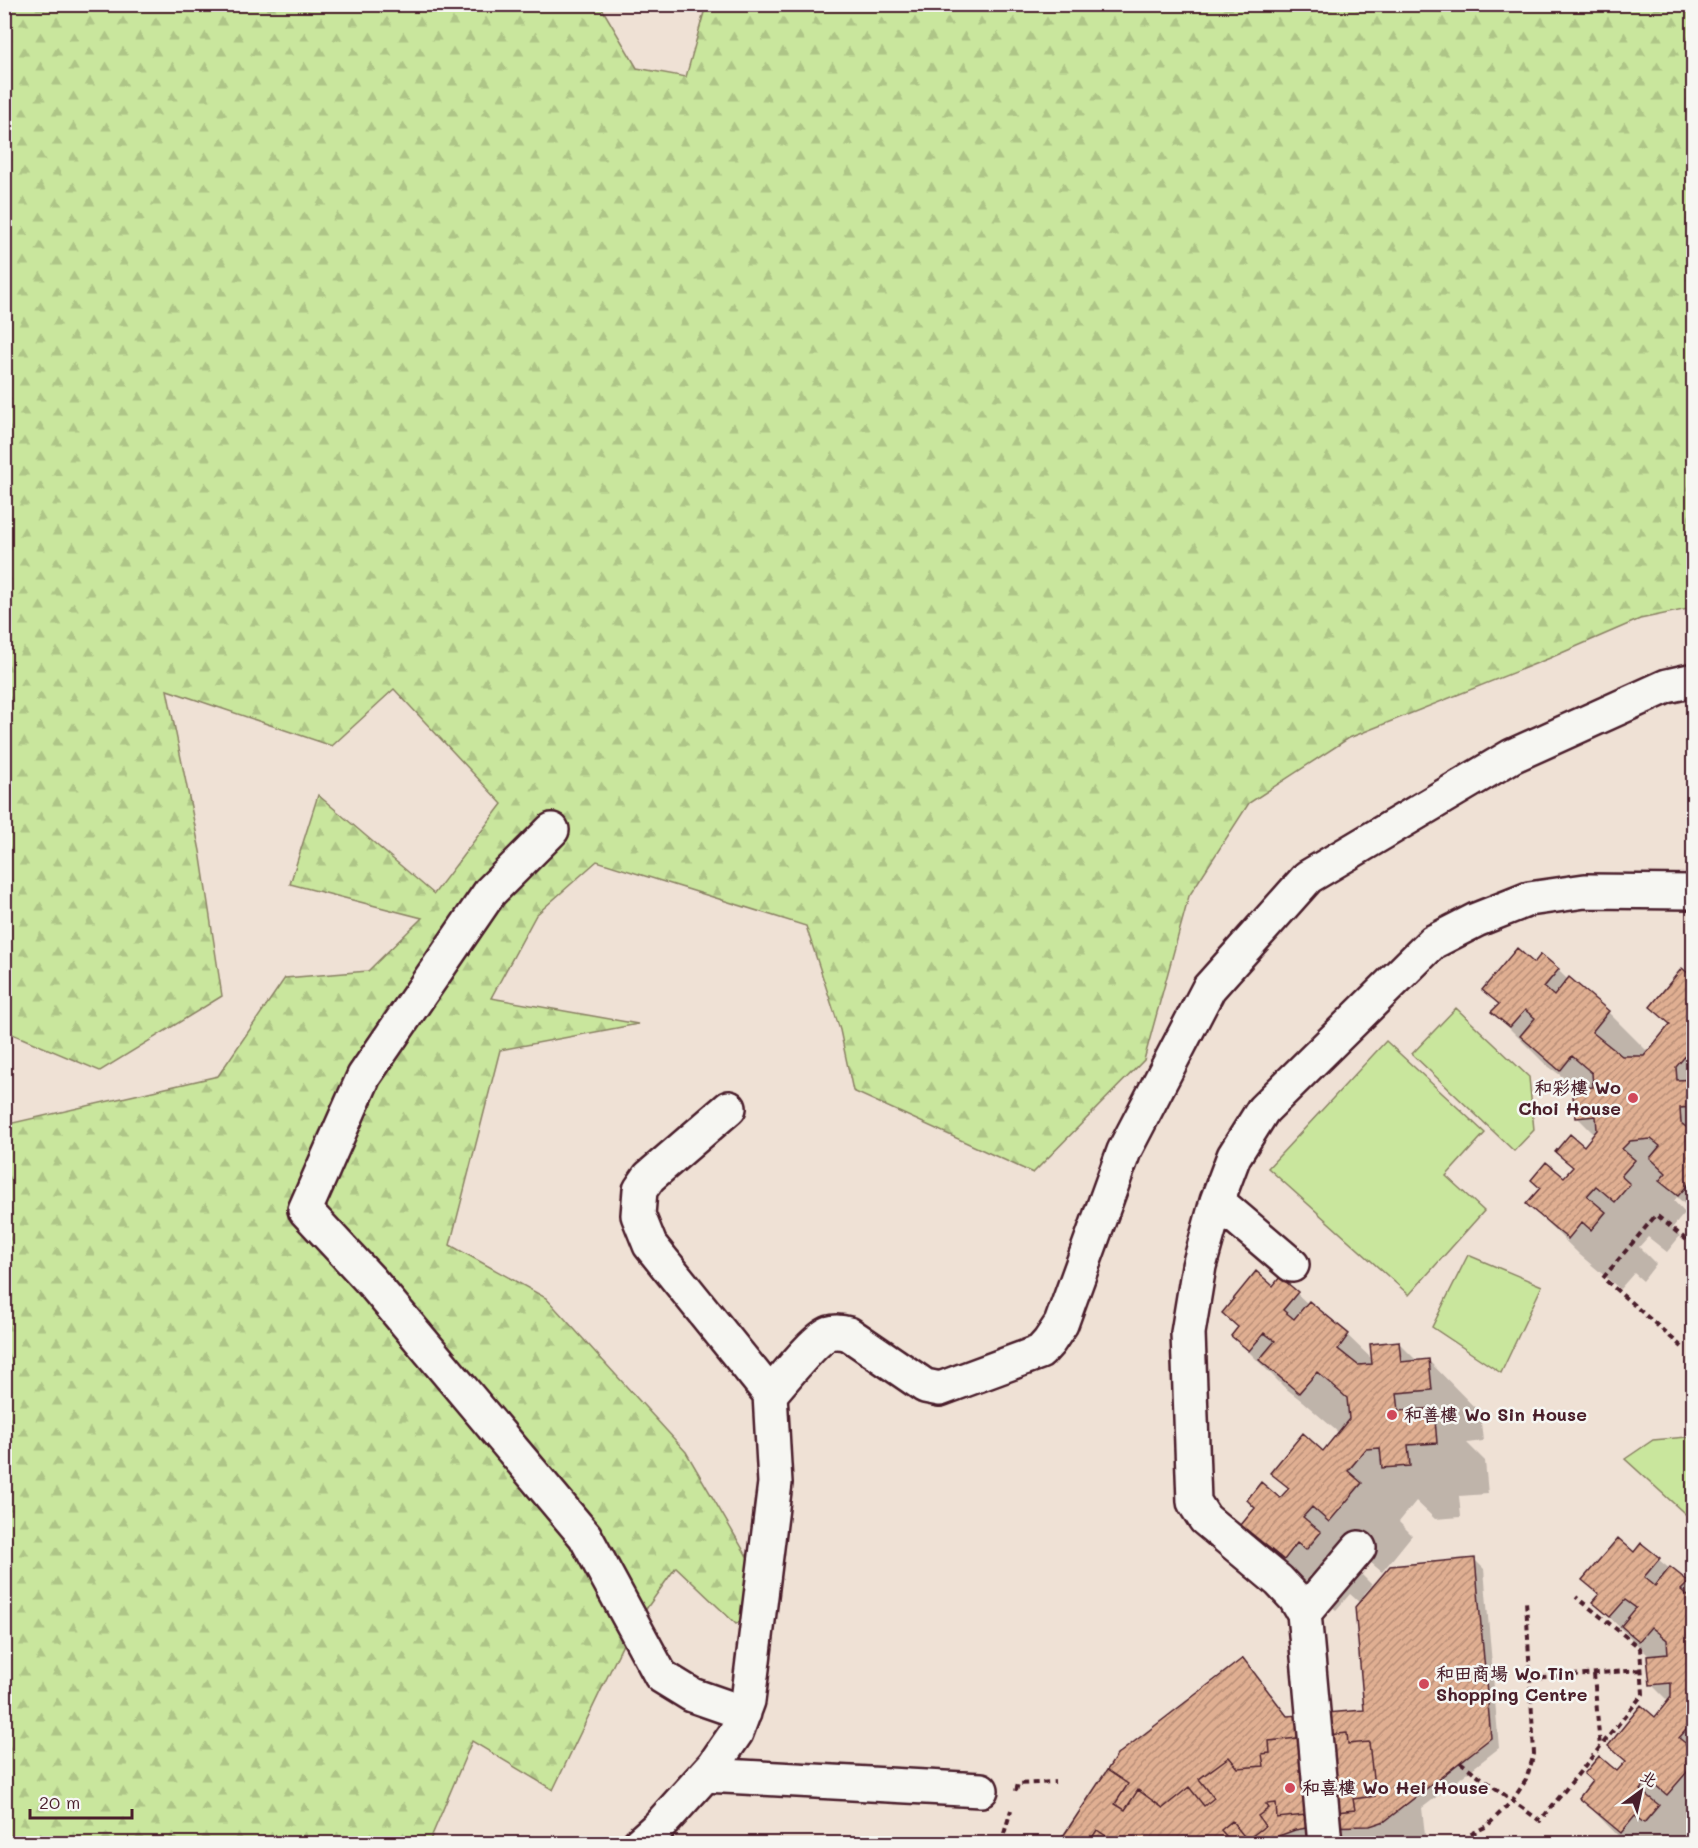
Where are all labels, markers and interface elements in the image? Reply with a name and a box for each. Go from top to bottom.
place label: 和彩樓 Wo Choi House [1518,1075,1621,1120]
marker: 和彩樓 Wo Choi House [1626,1091,1640,1105]
place label: 和善樓 Wo Sin House [1404,1402,1587,1426]
marker: 和善樓 Wo Sin House [1385,1408,1399,1422]
place label: 和田商場 Wo Tin Shopping Centre [1436,1661,1588,1706]
marker: 和田商場 Wo Tin Shopping Centre [1417,1677,1431,1691]
north arrow [1611,1761,1671,1821]
text: 北 [1637,1765,1662,1791]
place label: 和喜樓 Wo Hei House [1302,1775,1489,1799]
marker: 和喜樓 Wo Hei House [1283,1781,1297,1795]
scale bar [30,1782,132,1820]
text: 20 m [39,1790,80,1814]

